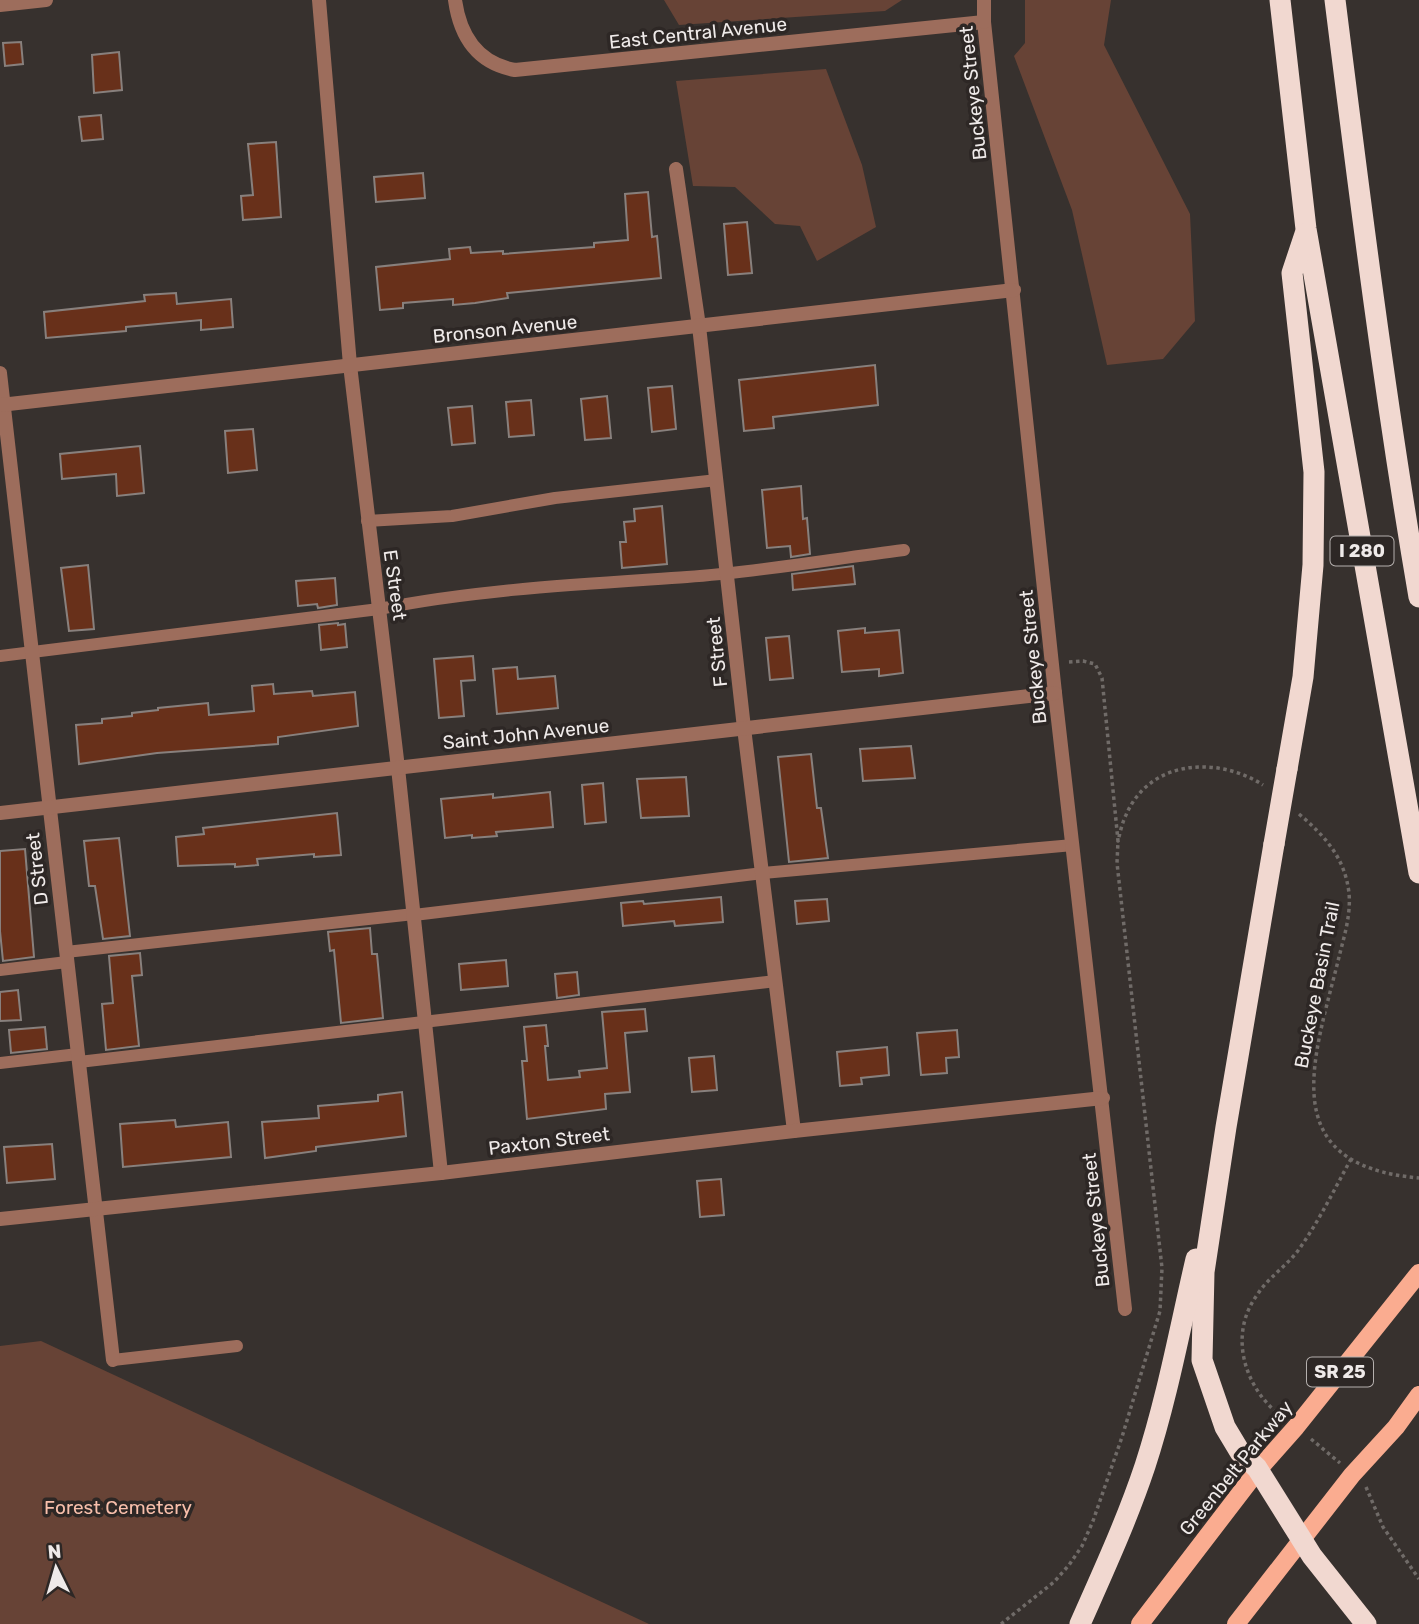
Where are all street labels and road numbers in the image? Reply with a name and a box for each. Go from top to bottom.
street label: East Central Avenue [608,12,788,54]
street label: Buckeye Street [954,24,991,161]
street label: Bronson Avenue [432,310,578,348]
road number: I 280 [1330,536,1394,566]
street label: E Street [379,548,411,622]
street label: Buckeye Street [1014,588,1051,725]
street label: F Street [702,615,732,688]
street label: Saint John Avenue [442,714,610,754]
street label: D Street [21,831,53,906]
street label: Buckeye Basin Trail [1290,900,1344,1070]
street label: Paxton Street [487,1122,612,1160]
street label: Buckeye Street [1077,1151,1114,1288]
road number: SR 25 [1307,1358,1373,1386]
street label: Greenbelt Parkway [1175,1396,1297,1540]

